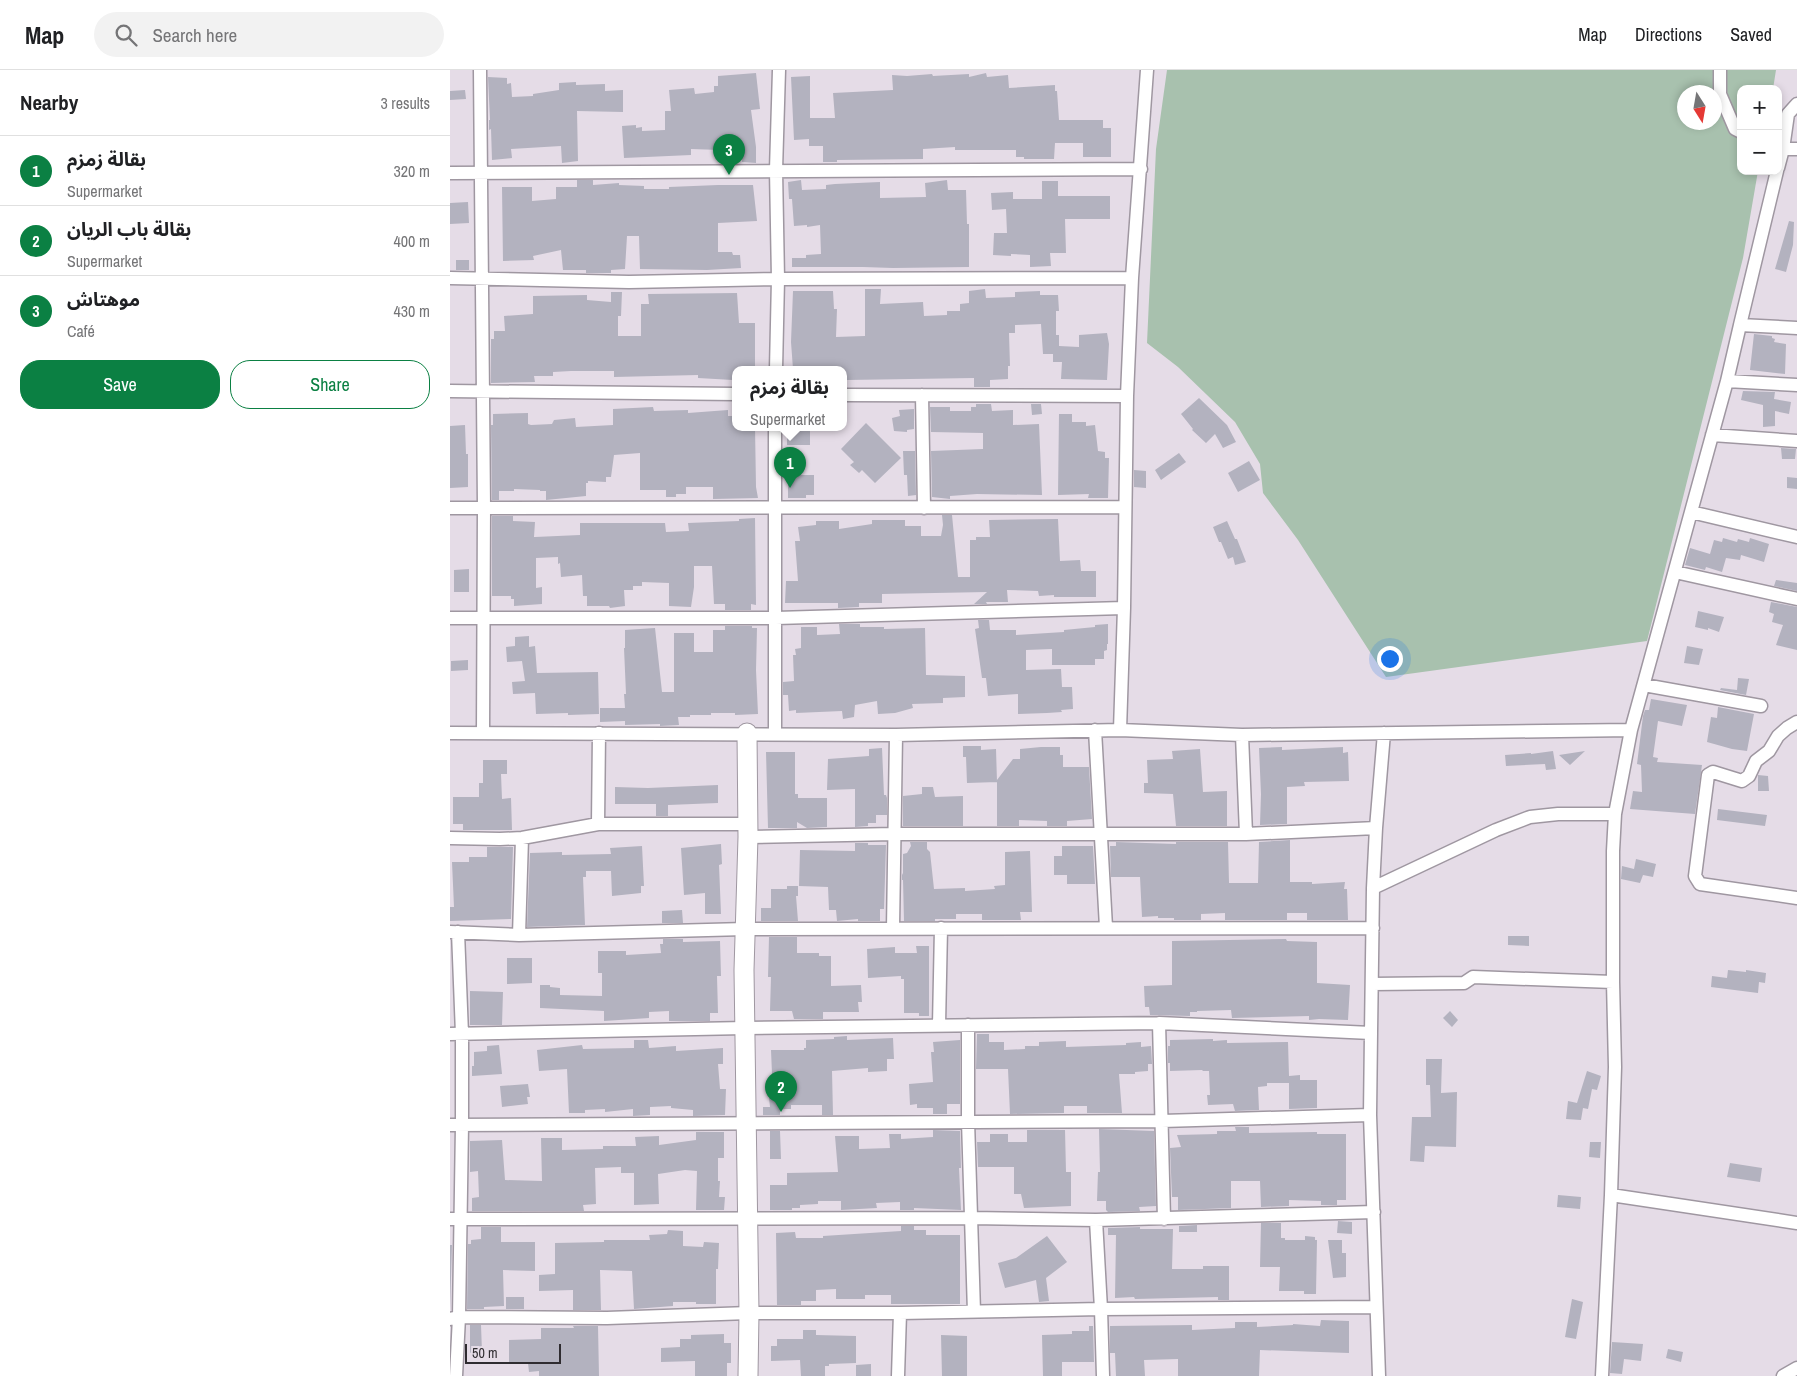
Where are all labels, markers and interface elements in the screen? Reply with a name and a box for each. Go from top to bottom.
search box [94,12,444,57]
text: Map [25,19,64,51]
icon: search [112,21,140,49]
text: Search here [152,22,237,48]
text: Map [1578,22,1607,47]
text: Directions [1635,22,1702,47]
text: Saved [1730,22,1772,47]
north arrow [1677,85,1722,130]
map controls [1737,85,1782,175]
button: + [1737,85,1782,130]
text: Nearby [20,88,78,117]
text: 3 results [380,92,430,114]
button: − [1737,130,1782,175]
pin: 3 [713,134,745,175]
text: بقالة زمزم [67,146,146,172]
text: 1 [32,160,40,182]
text: 320 m [394,160,430,182]
text: Supermarket [67,180,142,202]
text: بقالة باب الريان [67,216,191,242]
text: 2 [32,230,40,252]
text: 400 m [394,230,430,252]
text: Supermarket [67,250,142,272]
text: موهتاش [67,286,140,312]
text: 3 [32,300,40,322]
text: 430 m [394,300,430,322]
text: Café [67,320,95,342]
button: Save [20,360,220,409]
button: Share [230,360,430,409]
popup [732,366,847,431]
text: بقالة زمزم [750,374,829,400]
text: Supermarket [750,408,825,430]
pin: 1 [774,447,806,488]
your location [1377,646,1403,672]
pin: 2 [765,1071,797,1112]
scale bar [465,1341,561,1364]
text: 50 m [472,1344,498,1362]

